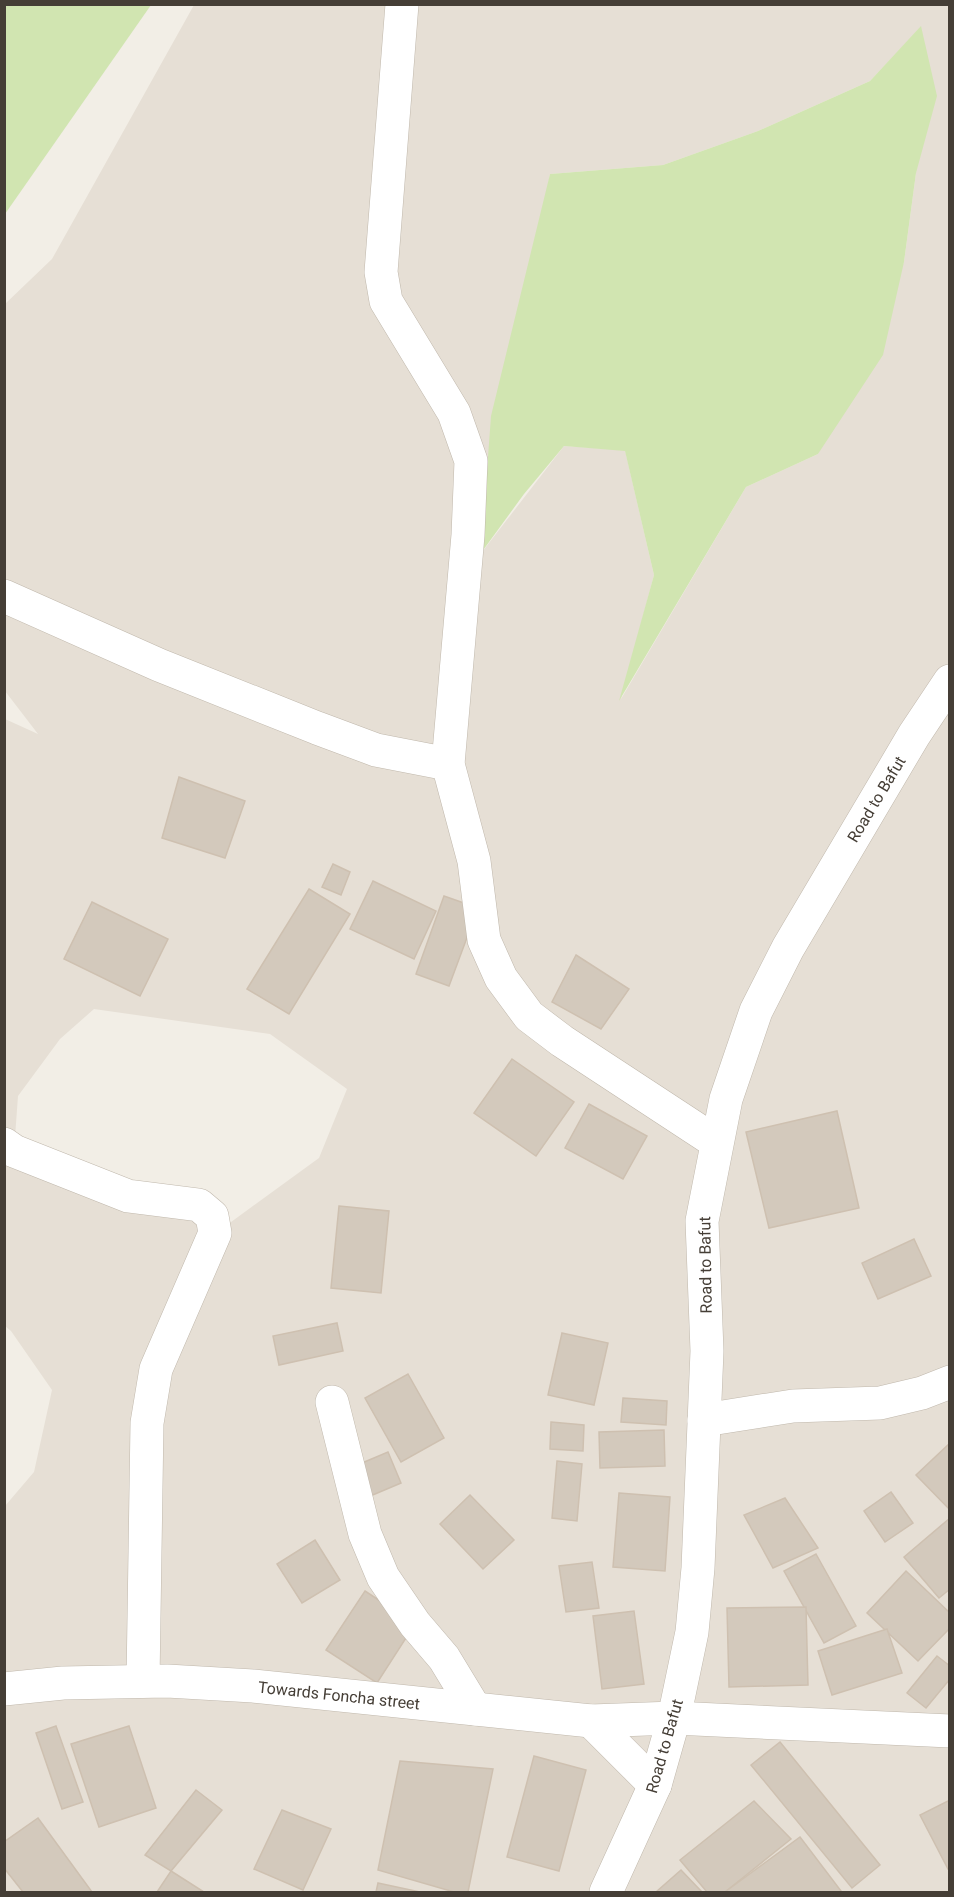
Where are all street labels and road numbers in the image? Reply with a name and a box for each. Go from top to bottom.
street label: Road to Bafut [843,753,910,846]
street label: Road to Bafut [695,1216,716,1314]
street label: Towards Foncha street [257,1678,421,1713]
street label: Road to Bafut [642,1697,687,1795]

